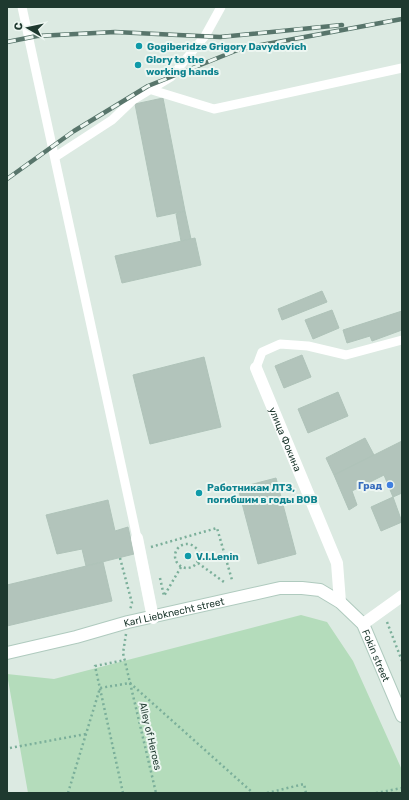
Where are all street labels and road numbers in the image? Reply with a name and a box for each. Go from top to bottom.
street label: улица Фокина [266,405,303,473]
street label: Karl Liebknecht street [123,596,225,630]
street label: Fokin street [359,628,392,684]
street label: Alley of Heroes [136,701,164,771]

